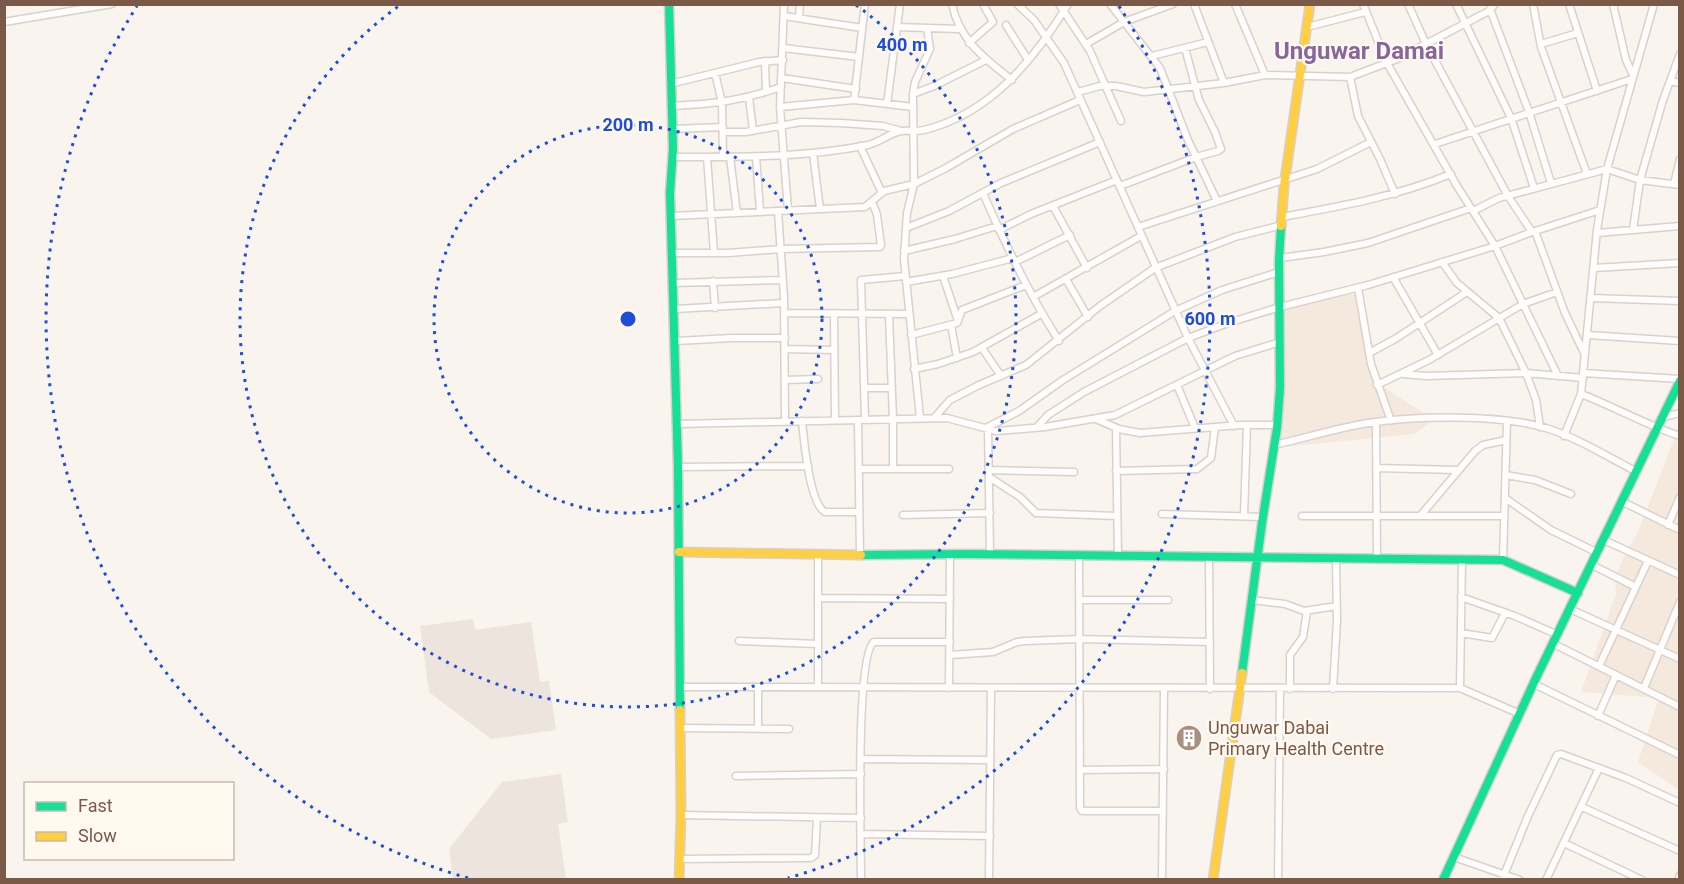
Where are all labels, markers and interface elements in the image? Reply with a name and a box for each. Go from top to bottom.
text: 400 m [876,34,928,55]
district label: Unguwar Damai [1274,37,1444,65]
text: 200 m [602,114,654,135]
text: 600 m [1184,308,1236,329]
centre of rings [618,309,638,329]
place label: Unguwar Dabai Primary Health Centre [1208,717,1384,759]
building icon: Unguwar Dabai Primary Health Centre [1174,723,1204,753]
legend [24,782,234,860]
text: Fast [78,795,113,816]
text: Slow [78,825,117,846]

